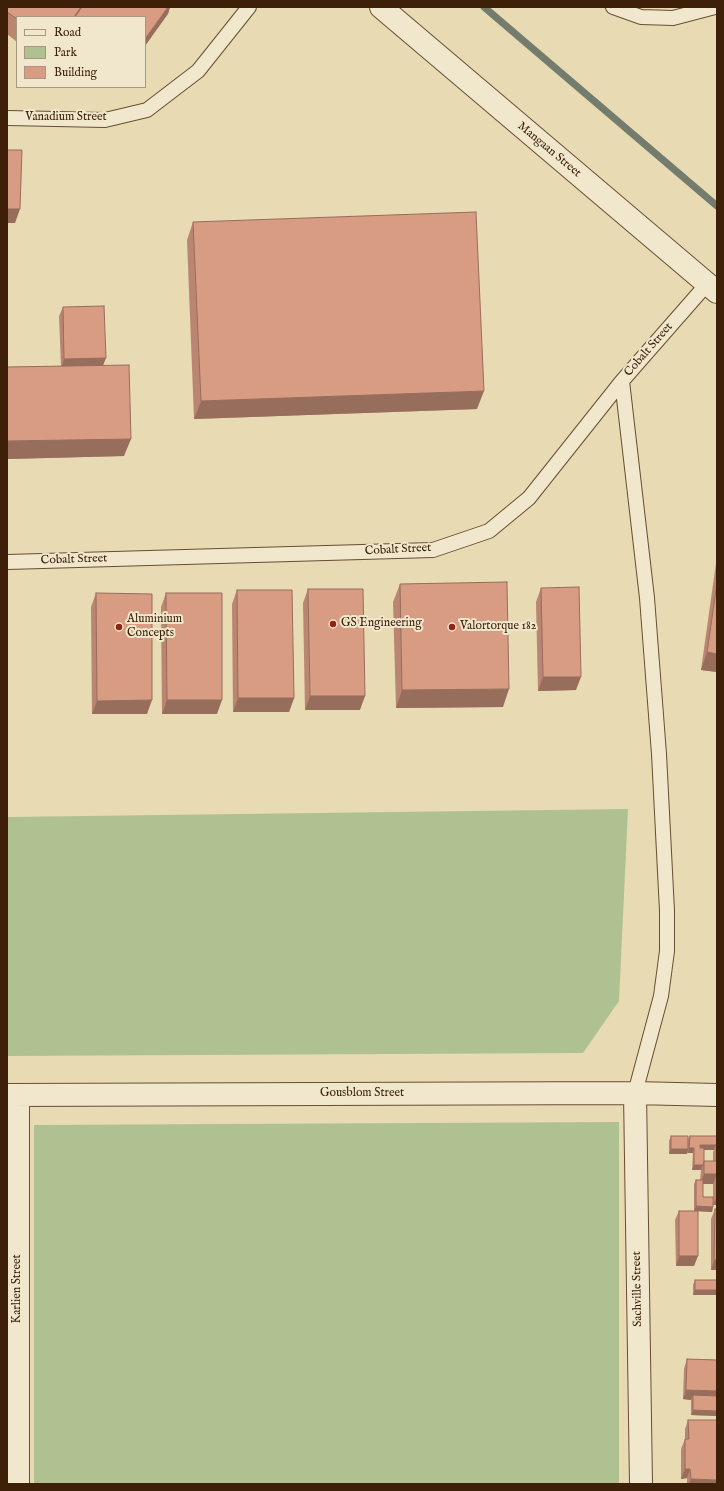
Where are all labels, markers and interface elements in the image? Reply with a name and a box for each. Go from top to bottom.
legend [16,16,146,88]
text: Road [54,25,81,40]
text: Park [54,45,77,60]
text: Building [54,65,97,80]
street label: Vanadium Street [25,111,107,125]
street label: Mangaan Street [514,119,584,181]
street label: Cobalt Street [622,320,676,380]
street label: Cobalt Street [364,541,432,559]
street label: Cobalt Street [41,552,107,568]
place label: Aluminium Concepts [127,613,182,641]
place label: GS Engineering [341,617,422,631]
marker: GS Engineering [328,619,338,629]
place label: Valortorque 182 [460,620,536,634]
marker: Aluminium Concepts [114,622,124,632]
marker: Valortorque 182 [447,622,457,632]
street label: Gousblom Street [320,1087,404,1101]
street label: Sachville Street [630,1251,646,1327]
street label: Karlien Street [11,1254,25,1324]

